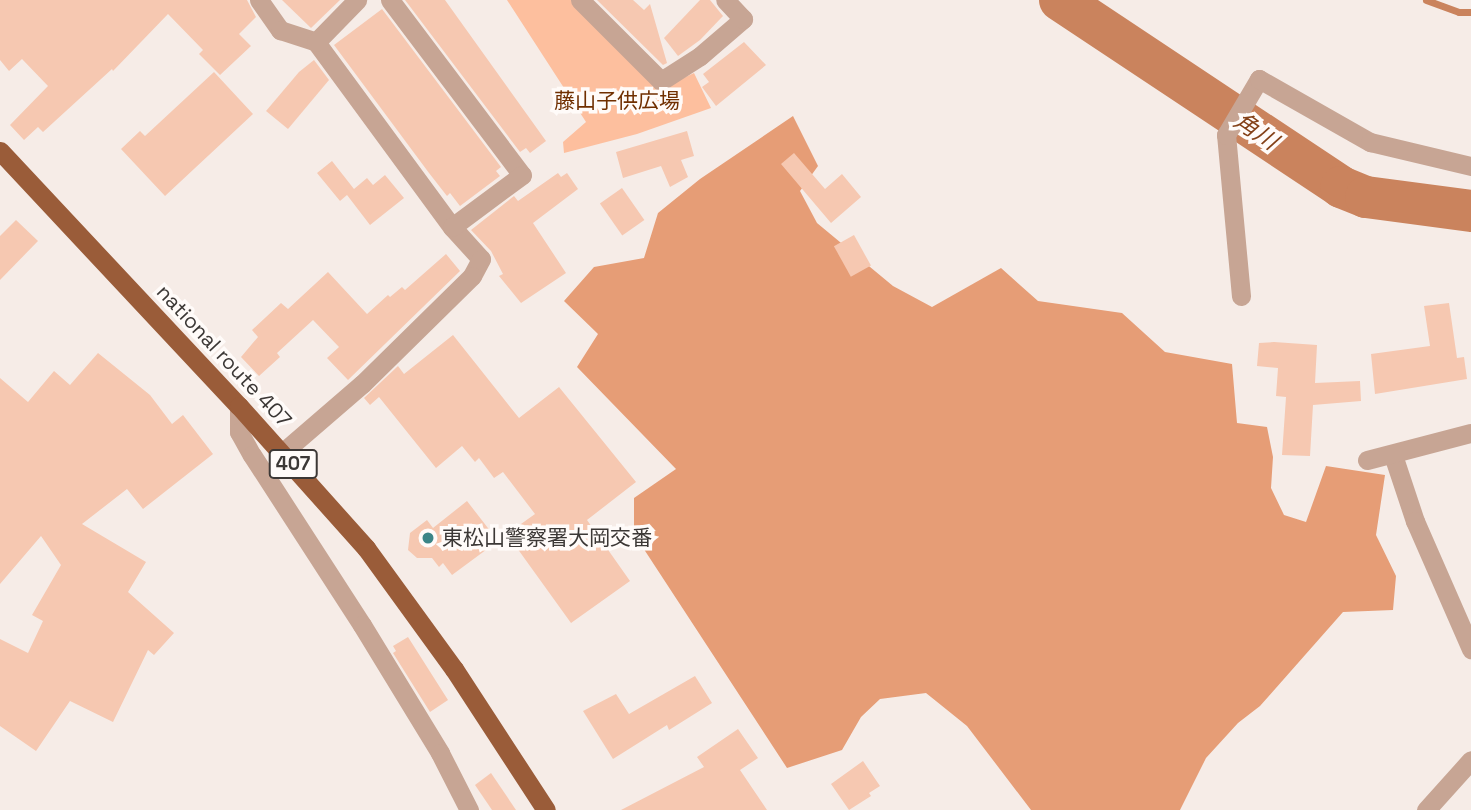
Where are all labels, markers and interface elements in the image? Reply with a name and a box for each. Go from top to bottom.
park label: 藤山子供広場 [554,88,680,114]
water label: 角川 [1229,107,1283,155]
street label: national route 407 [151,279,297,433]
road number: 407 [268,449,318,480]
place label: 東松山警察署大岡交番 [442,525,652,551]
marker: 東松山警察署大岡交番 [420,530,436,546]

